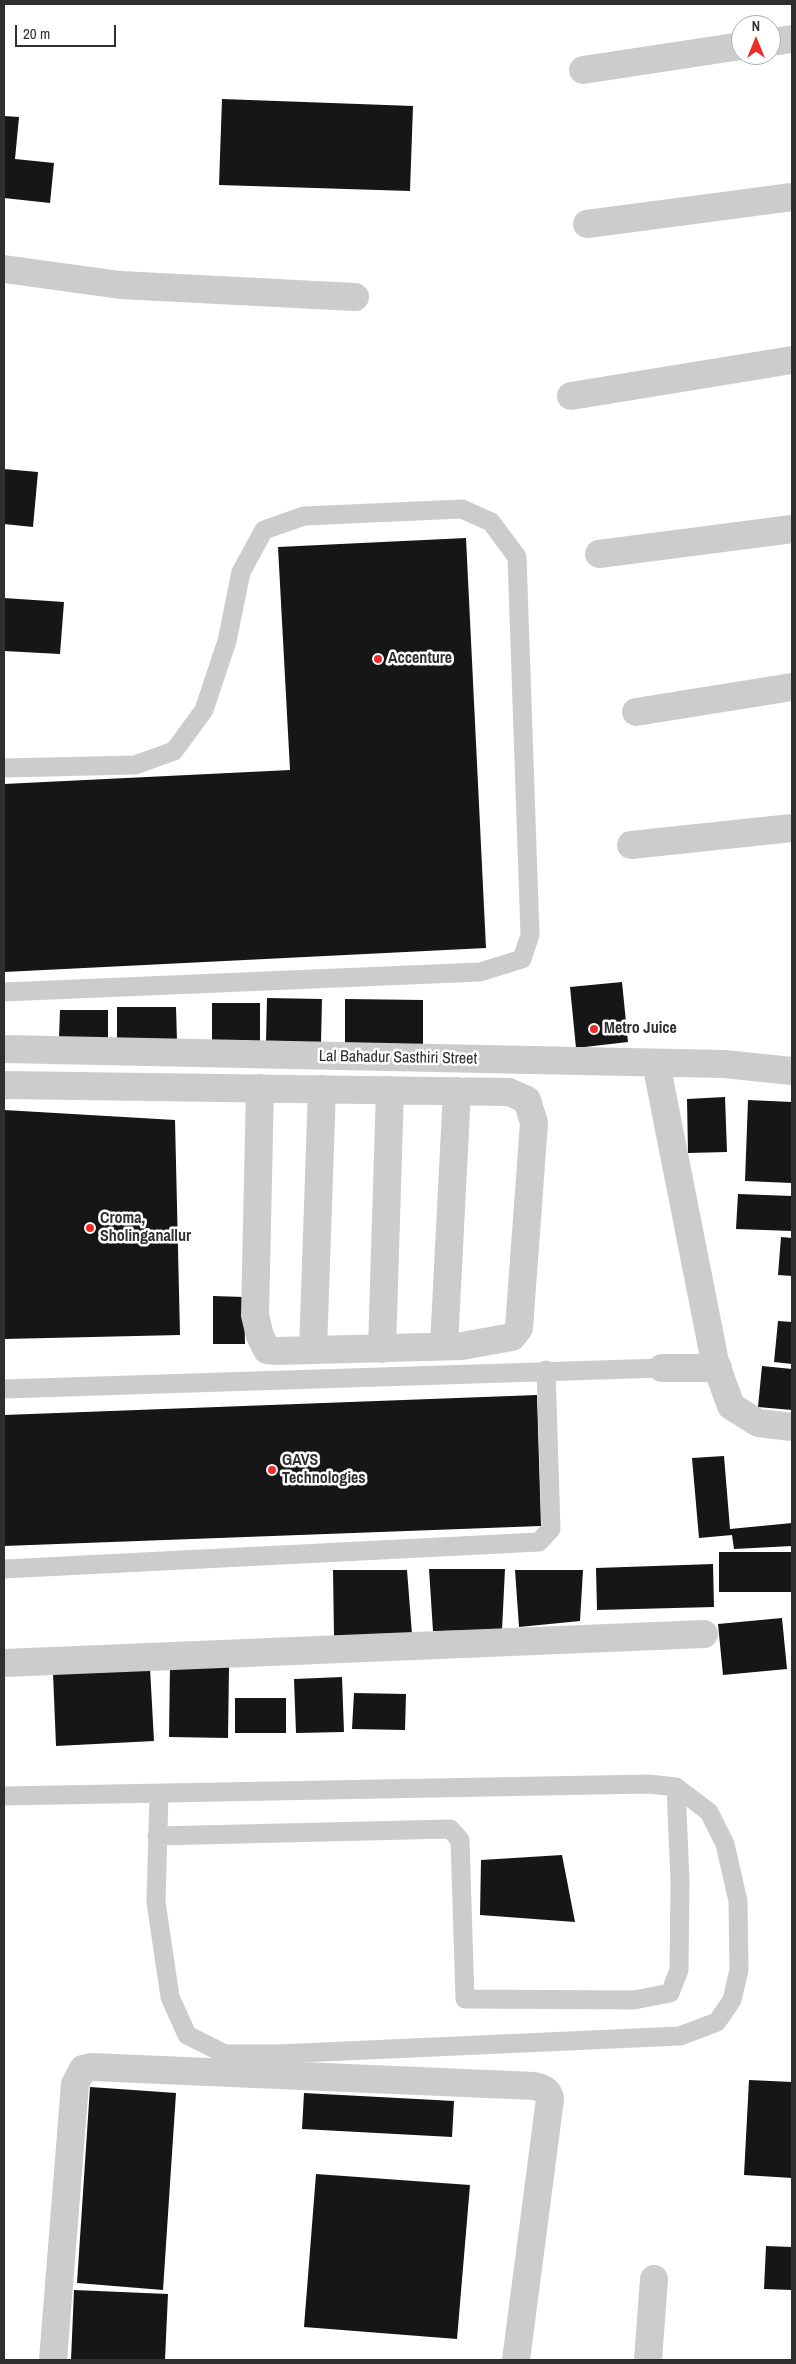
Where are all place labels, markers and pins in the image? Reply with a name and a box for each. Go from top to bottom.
place label: Accenture [388,649,452,669]
marker: Accenture [372,653,384,665]
place label: Metro Juice [604,1019,677,1039]
marker: Metro Juice [588,1023,600,1035]
place label: Croma, Sholinganallur [100,1209,191,1247]
marker: Croma, Sholinganallur [84,1222,96,1234]
place label: GAVS Technologies [282,1451,366,1489]
marker: GAVS Technologies [266,1464,278,1476]

